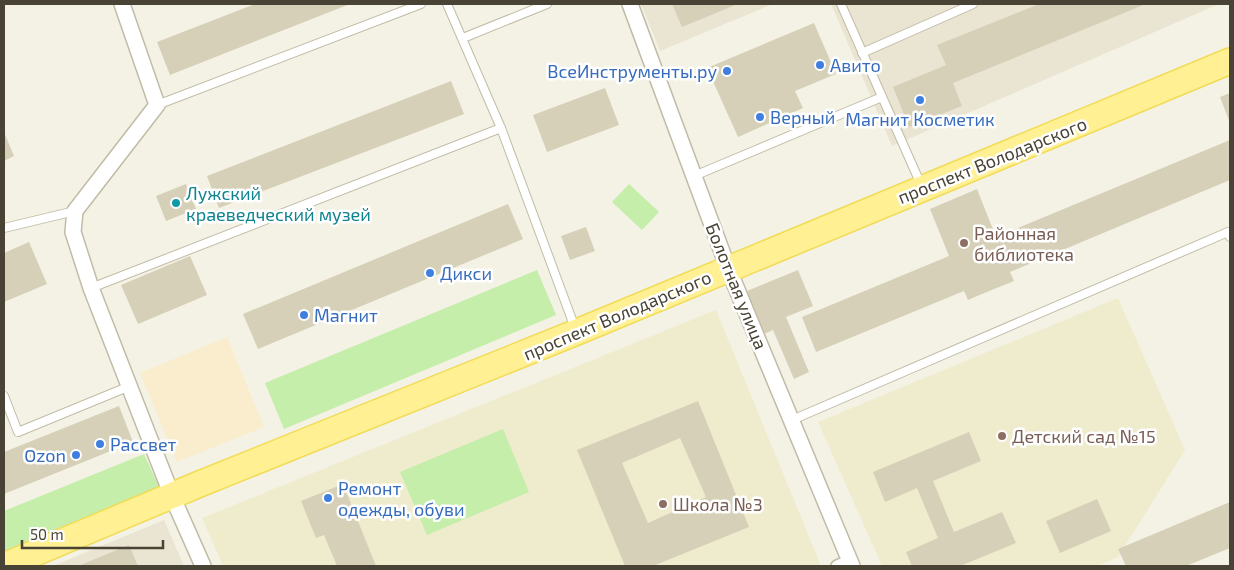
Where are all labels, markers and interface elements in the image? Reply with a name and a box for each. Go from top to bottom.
place label: Авито [830,54,881,76]
marker: Авито [814,59,826,71]
place label: ВсеИнструменты.ру [547,60,717,82]
marker: ВсеИнструменты.ру [721,65,733,77]
marker: Магнит Косметик [914,94,926,106]
place label: Верный [770,106,835,128]
place label: Магнит Косметик [845,108,995,130]
marker: Верный [754,111,766,123]
street label: проспект Володарского [894,112,1090,208]
place label: Лужский краеведческий музей [186,182,371,225]
marker: Лужский краеведческий музей [170,197,182,209]
street label: Болотная улица [702,220,772,352]
place label: Районная библиотека [974,222,1074,265]
marker: Районная библиотека [958,237,970,249]
place label: Дикси [440,262,492,284]
street label: проспект Володарского [520,265,714,365]
marker: Дикси [424,267,436,279]
place label: Магнит [314,304,378,326]
marker: Магнит [298,309,310,321]
place label: Детский сад №15 [1012,425,1156,447]
marker: Детский сад №15 [996,430,1008,442]
place label: Рассвет [110,433,176,455]
marker: Рассвет [94,438,106,450]
place label: Ozon [24,444,66,466]
marker: Ozon [70,449,82,461]
place label: Ремонт одежды, обуви [338,477,465,520]
marker: Ремонт одежды, обуви [322,492,334,504]
place label: Школа №3 [673,493,763,515]
marker: Школа №3 [657,498,669,510]
scale bar [22,518,164,550]
text: 50 m [30,525,64,543]

